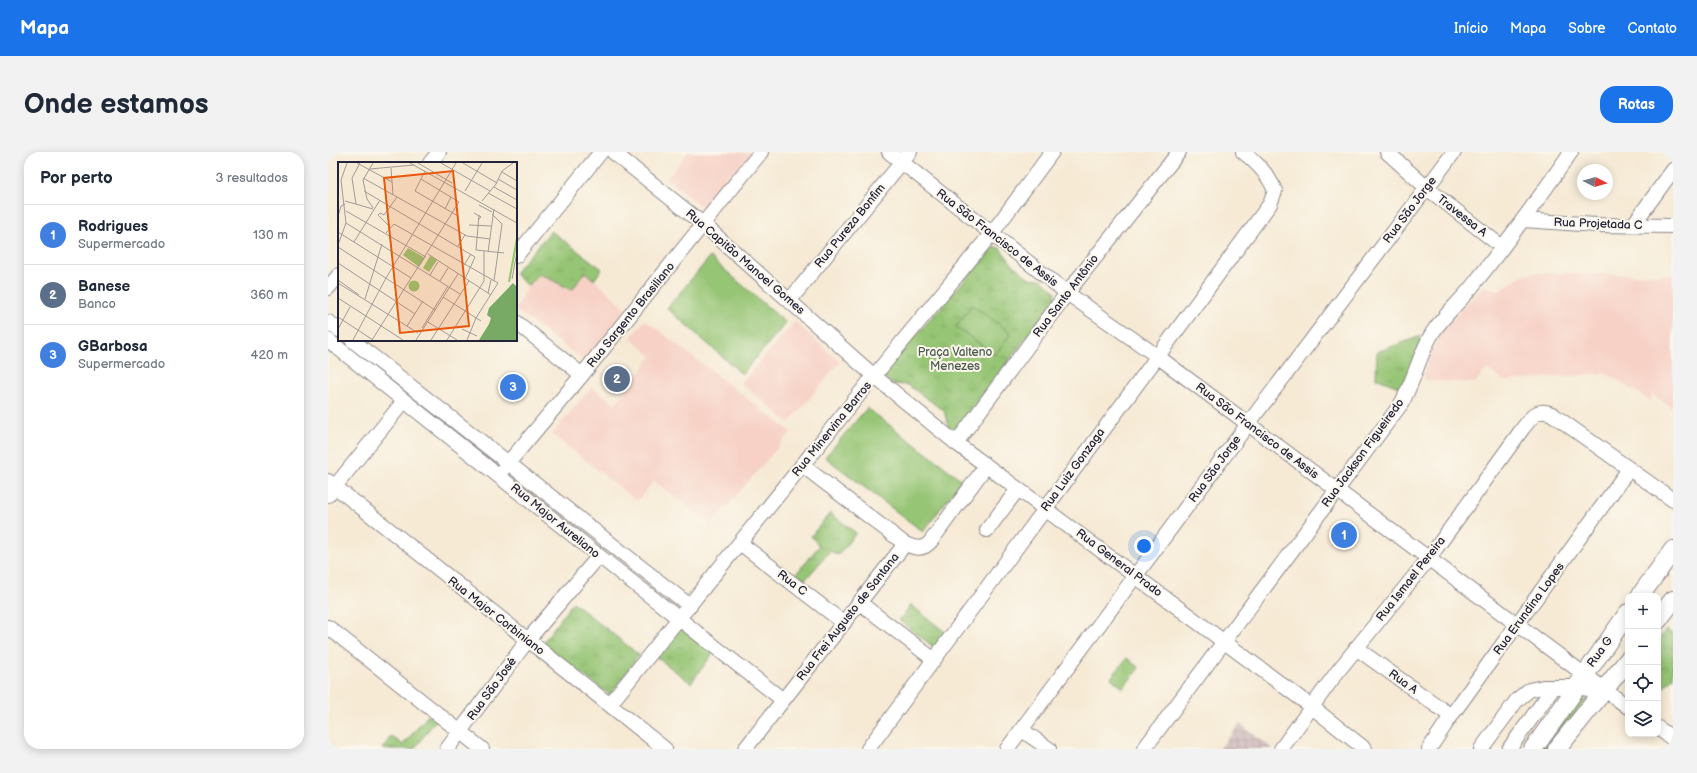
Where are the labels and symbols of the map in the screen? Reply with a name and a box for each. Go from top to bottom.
inset map [338,162,517,341]
north arrow [1577,164,1613,200]
street label: Rua São Jorge [1380,174,1440,246]
street label: Rua Pureza Bonfim [811,181,889,271]
street label: Rua São Francisco de Assis [933,186,1061,290]
street label: Travessa A [1434,192,1491,241]
street label: Rua Capitão Manoel Gomes [682,206,808,318]
street label: Rua Projetada C [1553,215,1643,233]
street label: Rua Santo Antônio [1030,251,1102,340]
street label: Rua Sargento Brasiliano [584,259,678,371]
park label: Praça Valteno Menezes [918,345,992,374]
pin: 2 [604,364,630,394]
pin: 3 [500,372,526,402]
street label: Rua Minervina Barros [789,378,875,480]
street label: Rua São Francisco de Assis [1192,380,1322,482]
street label: Rua Jackson Figueiredo [1318,396,1408,510]
street label: Rua Luiz Gonzaga [1038,425,1108,515]
street label: Rua São Jorge [1186,432,1244,506]
street label: Rua Major Aureliano [507,480,603,562]
pin: 1 [1331,520,1357,550]
street label: Rua General Prado [1073,526,1165,600]
street label: Rua Ismael Pereira [1373,533,1449,624]
your location [1134,536,1154,556]
street label: Rua Frei Augusto de Santana [793,550,903,684]
street label: Rua Erundina Lopes [1490,560,1568,658]
street label: Rua C [774,567,810,599]
street label: Rua Major Corbiniano [445,574,548,659]
street label: Rua G [1584,634,1616,670]
street label: Rua São José [464,654,520,724]
street label: Rua A [1385,666,1421,698]

